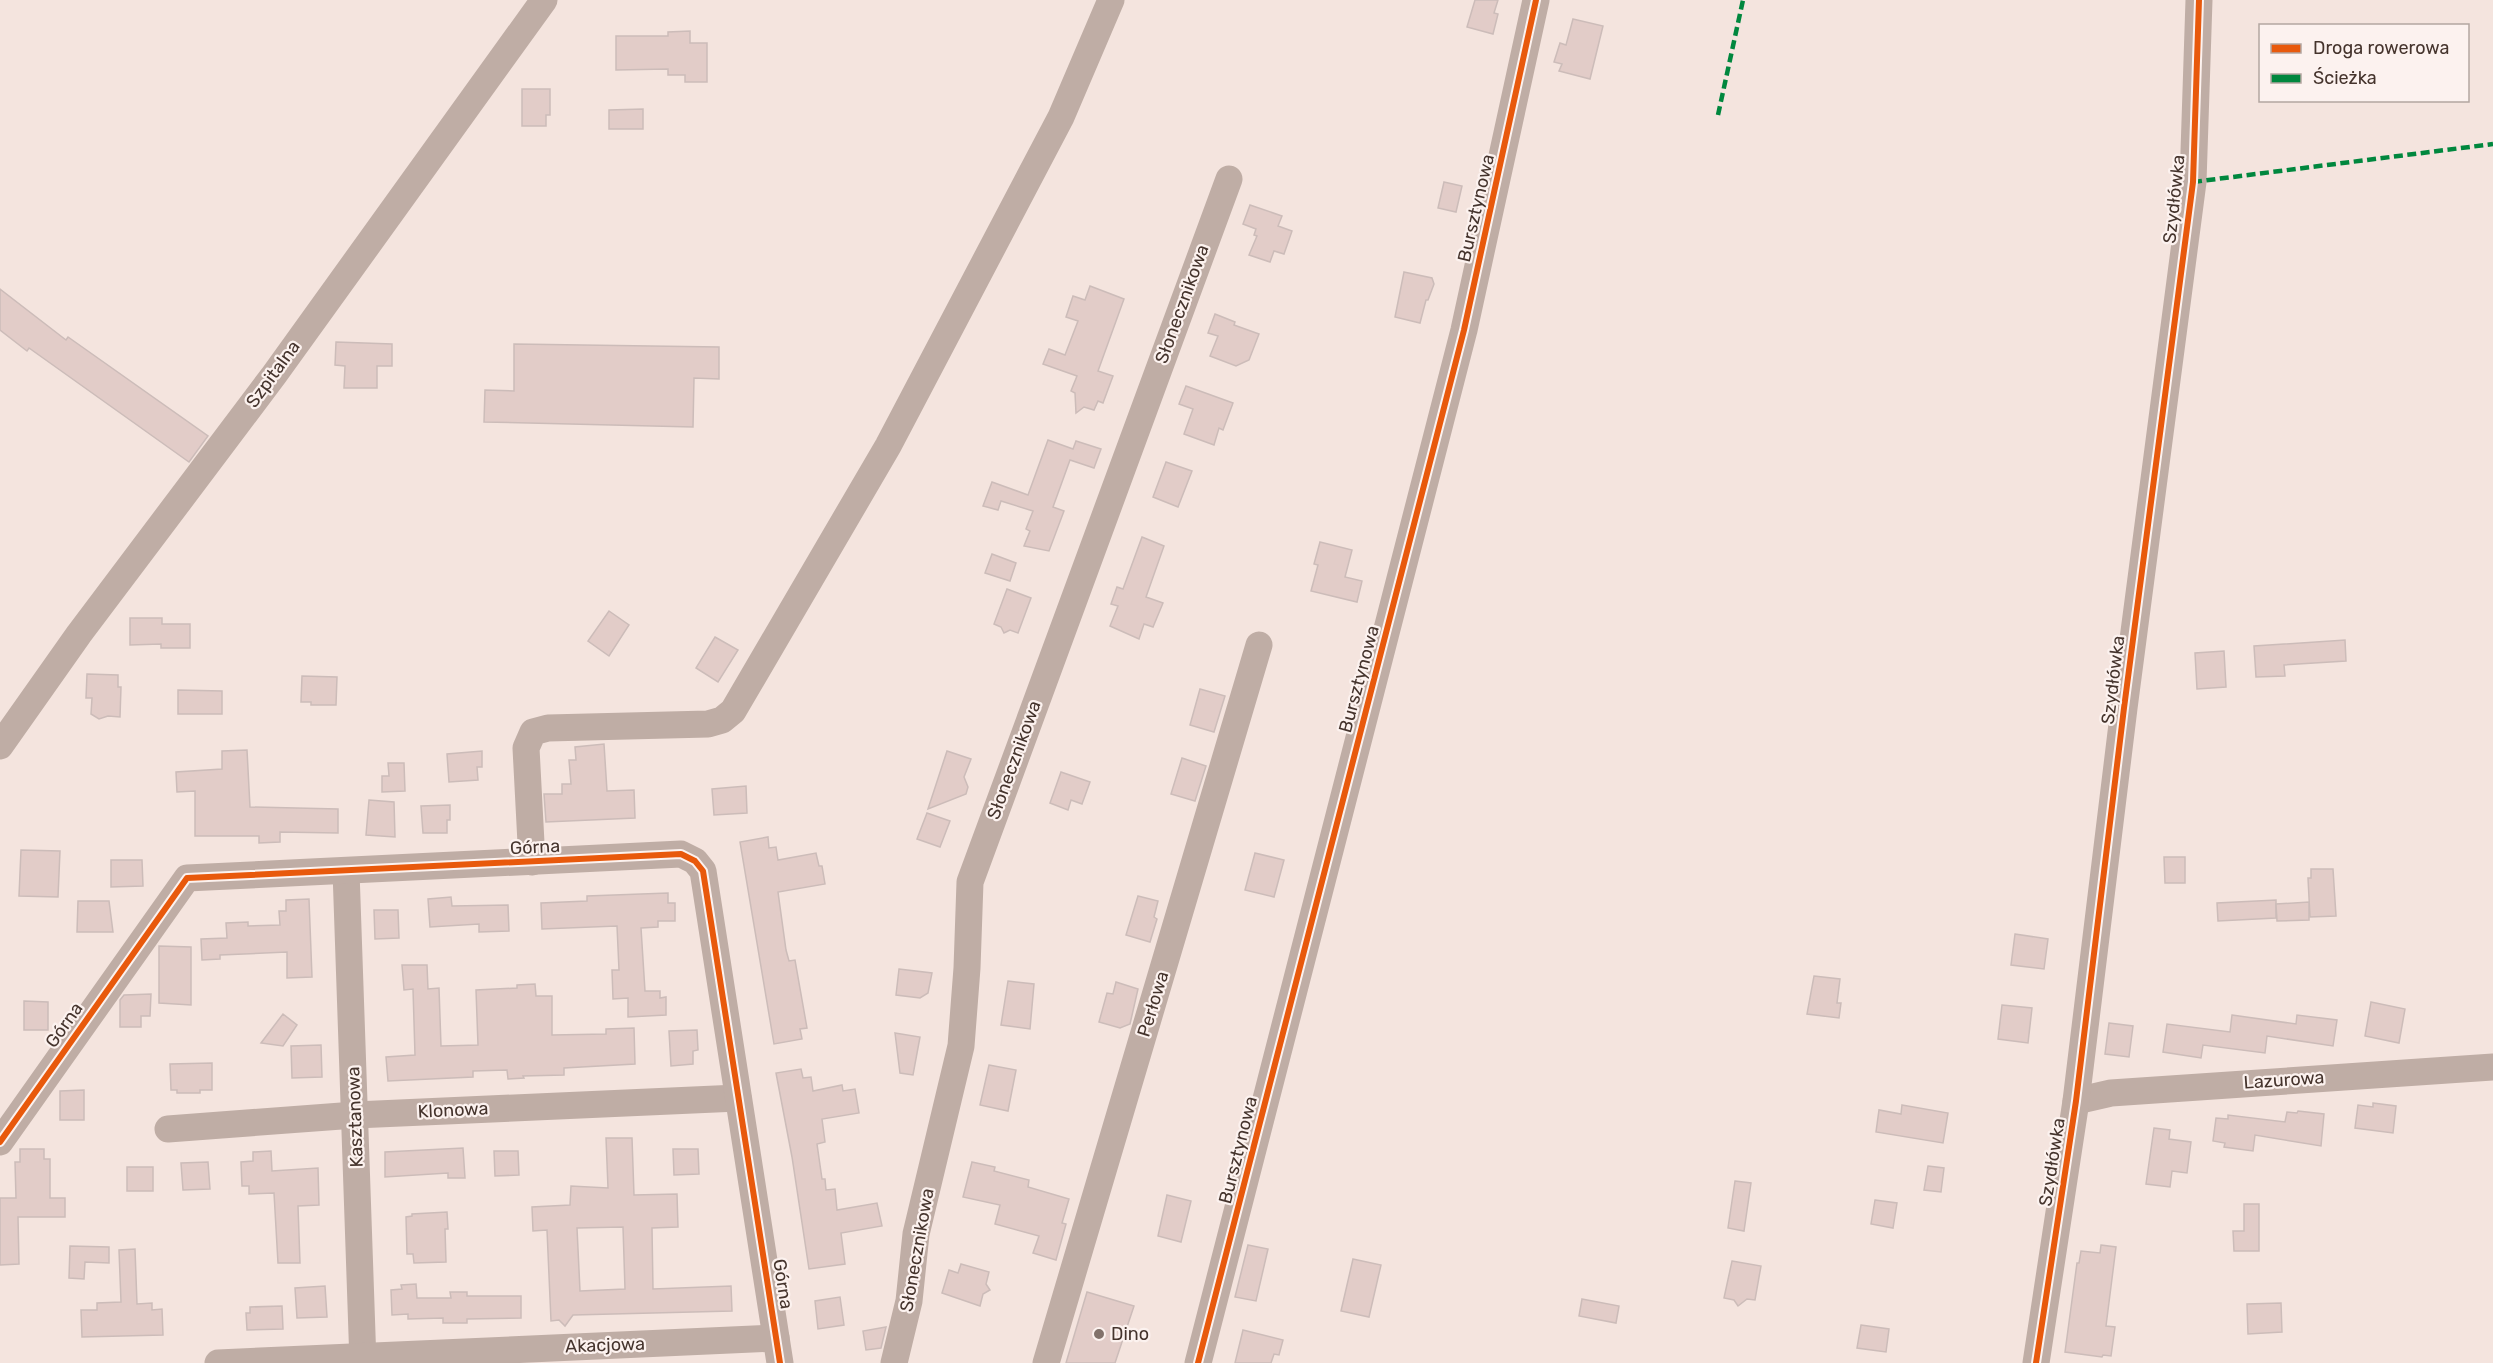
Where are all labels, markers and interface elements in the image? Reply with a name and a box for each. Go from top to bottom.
legend [2259,24,2469,102]
text: Droga rowerowa [2313,37,2449,59]
text: Ścieżka [2313,67,2377,89]
street label: Bursztynowa [1453,152,1499,264]
street label: Szydłówka [2158,154,2190,244]
street label: Słonecznikowa [1150,242,1214,366]
street label: Szpitalna [241,336,305,412]
street label: Bursztynowa [1334,623,1384,735]
street label: Szydłówka [2097,634,2129,726]
street label: Słonecznikowa [982,698,1046,822]
street label: Górna [509,835,561,859]
street label: Perłowa [1133,969,1173,1039]
street label: Górna [41,998,87,1052]
street label: Kasztanowa [342,1066,368,1168]
street label: Lazurowa [2243,1066,2325,1094]
street label: Bursztynowa [1214,1094,1262,1206]
street label: Klonowa [417,1097,489,1123]
street label: Szydłówka [2034,1116,2070,1208]
street label: Słonecznikowa [895,1187,939,1313]
street label: Górna [768,1257,798,1311]
place label: Dino [1111,1323,1149,1345]
marker: Dino [1092,1327,1106,1341]
street label: Akacjowa [565,1333,645,1357]

